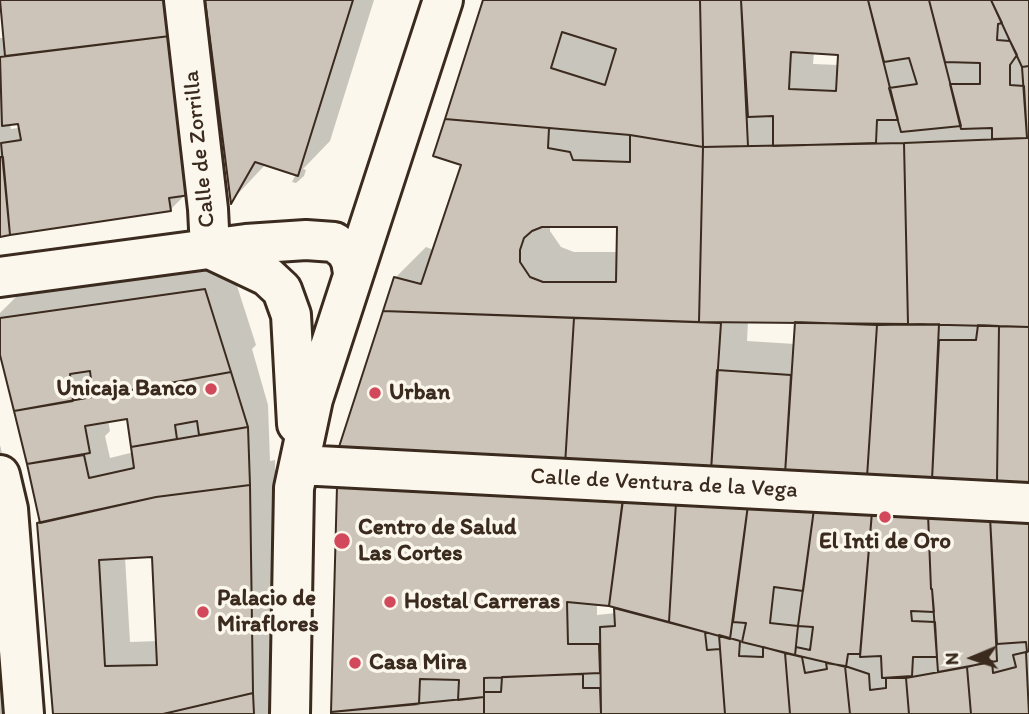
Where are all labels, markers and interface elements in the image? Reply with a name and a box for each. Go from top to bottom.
street label: Calle de Zorrilla [178,69,222,229]
place label: Unicaja Banco [56,375,197,403]
place label: Urban [389,379,450,407]
marker: Unicaja Banco [203,381,219,397]
marker: Urban [367,385,383,401]
street label: Calle de Ventura de la Vega [530,463,798,505]
marker: El Inti de Oro [877,509,893,525]
place label: Centro de Salud Las Cortes [358,514,516,568]
place label: El Inti de Oro [819,528,951,556]
marker: Centro de Salud Las Cortes [332,531,352,551]
place label: Palacio de Miraflores [217,585,319,639]
place label: Hostal Carreras [404,588,560,616]
marker: Hostal Carreras [382,594,398,610]
marker: Palacio de Miraflores [195,604,211,620]
north arrow [938,623,1008,693]
place label: Casa Mira [369,649,467,677]
text: N [940,652,963,666]
marker: Casa Mira [347,655,363,671]

